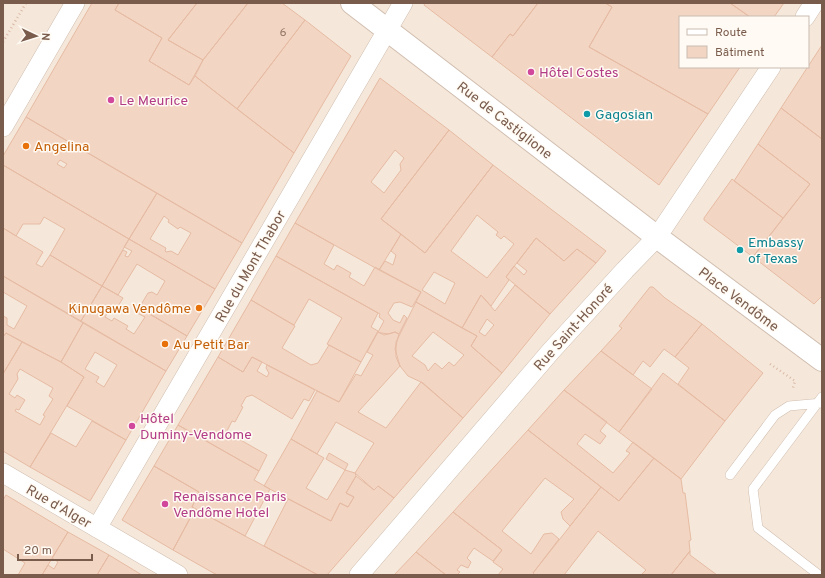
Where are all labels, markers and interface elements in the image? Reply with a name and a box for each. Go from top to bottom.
north arrow [16,16,56,56]
legend [679,16,809,68]
house number: 6 [279,25,287,41]
text: Route [715,25,747,41]
text: N [38,32,52,41]
text: Bâtiment [715,45,765,61]
place label: Hôtel Costes [539,65,618,82]
marker: Hôtel Costes [526,67,536,77]
street label: Rue de Castiglione [453,79,555,164]
place label: Le Meurice [119,93,188,110]
marker: Le Meurice [106,95,116,105]
place label: Gagosian [595,107,653,124]
marker: Gagosian [582,109,592,119]
place label: Angelina [34,139,89,156]
marker: Angelina [21,141,31,151]
street label: Rue du Mont Thabor [212,207,290,326]
place label: Embassy of Texas [748,235,804,268]
marker: Embassy of Texas [735,245,745,255]
street label: Place Vendôme [694,264,782,336]
street label: Rue Saint-Honoré [531,281,618,375]
place label: Kinugawa Vendôme [68,301,191,318]
marker: Kinugawa Vendôme [194,303,204,313]
place label: Au Petit Bar [173,337,250,354]
marker: Au Petit Bar [160,339,170,349]
place label: Hôtel Duminy-Vendome [140,411,252,444]
marker: Hôtel Duminy-Vendome [127,421,137,431]
street label: Rue d'Alger [23,482,94,533]
place label: Renaissance Paris Vendôme Hotel [173,489,287,522]
marker: Renaissance Paris Vendôme Hotel [160,499,170,509]
scale bar [18,536,92,562]
text: 20 m [24,543,52,559]

